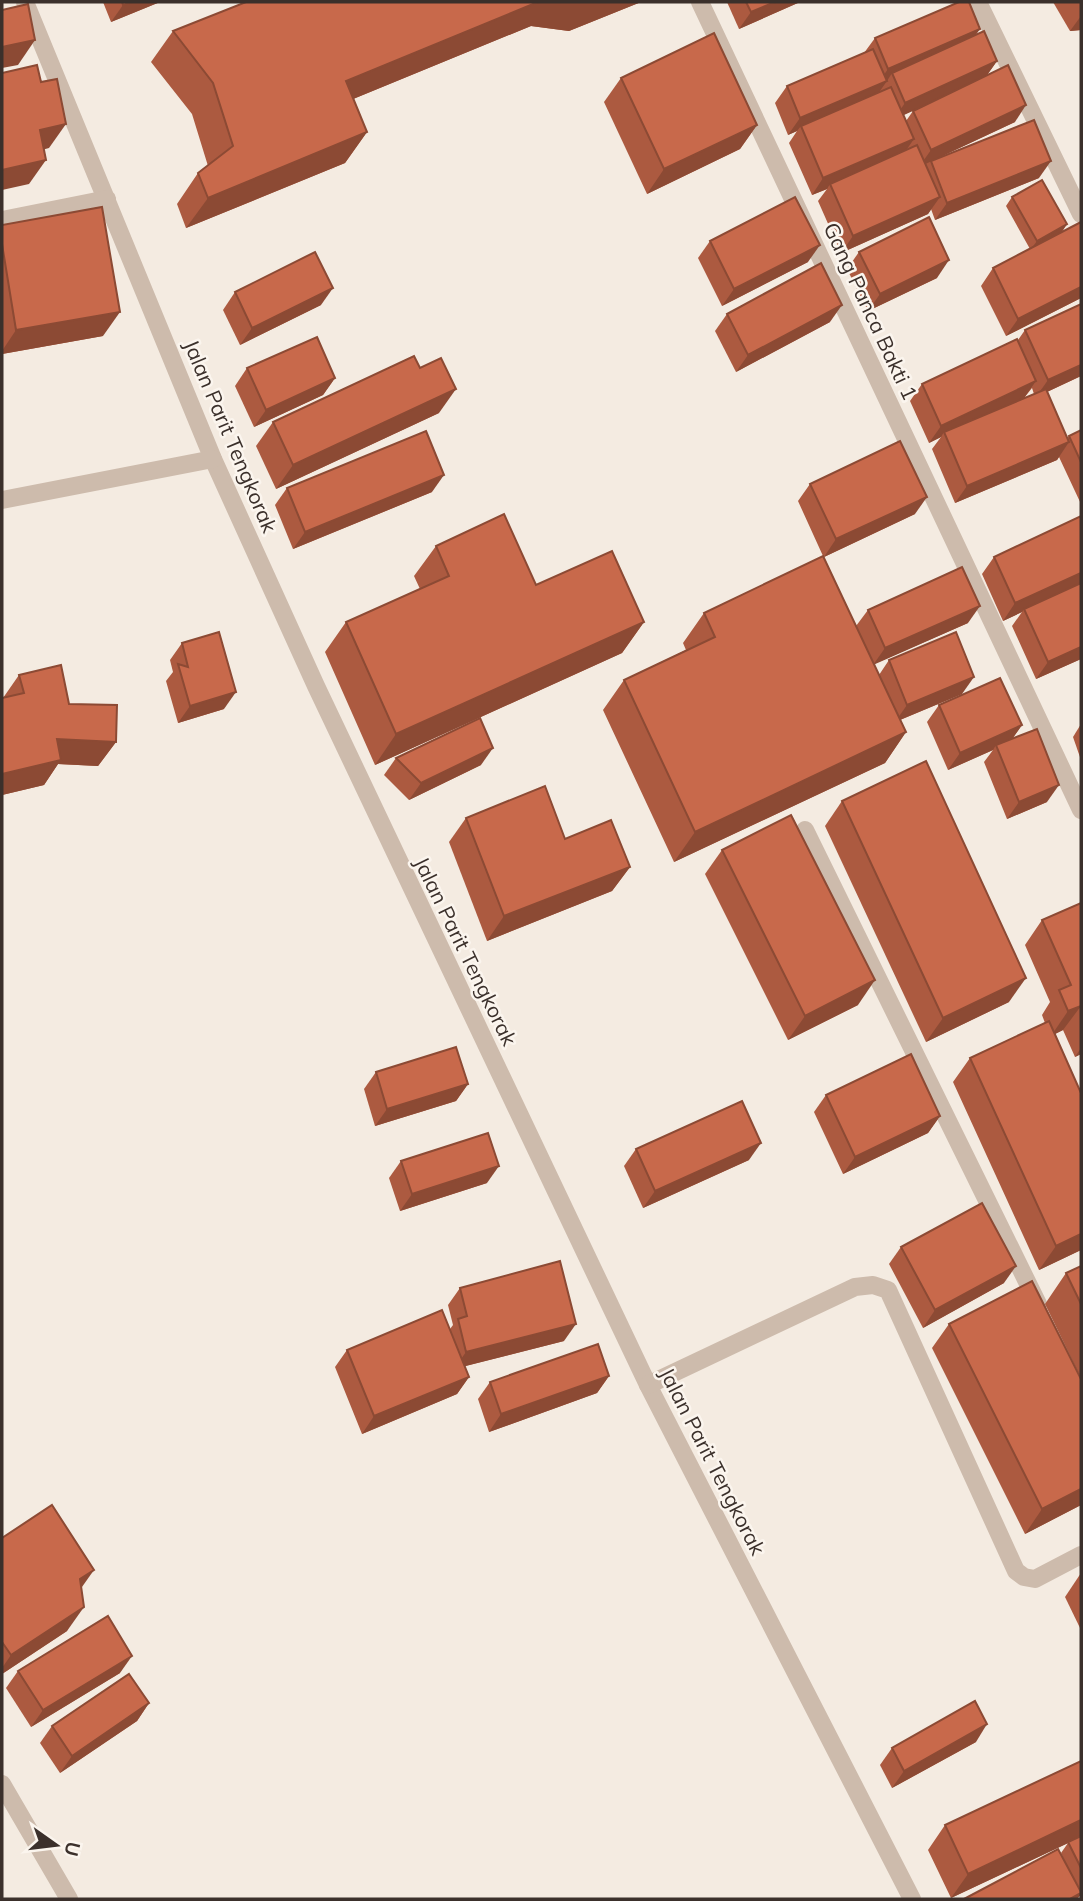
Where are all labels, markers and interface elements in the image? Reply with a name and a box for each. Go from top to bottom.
street label: Gang Panca Bakti 1 [818,218,924,404]
street label: Jalan Parit Tengkorak [179,336,283,537]
street label: Jalan Parit Tengkorak [409,852,523,1050]
street label: Jalan Parit Tengkorak [654,1363,772,1559]
north arrow [21,1810,91,1880]
text: U [59,1839,86,1859]

